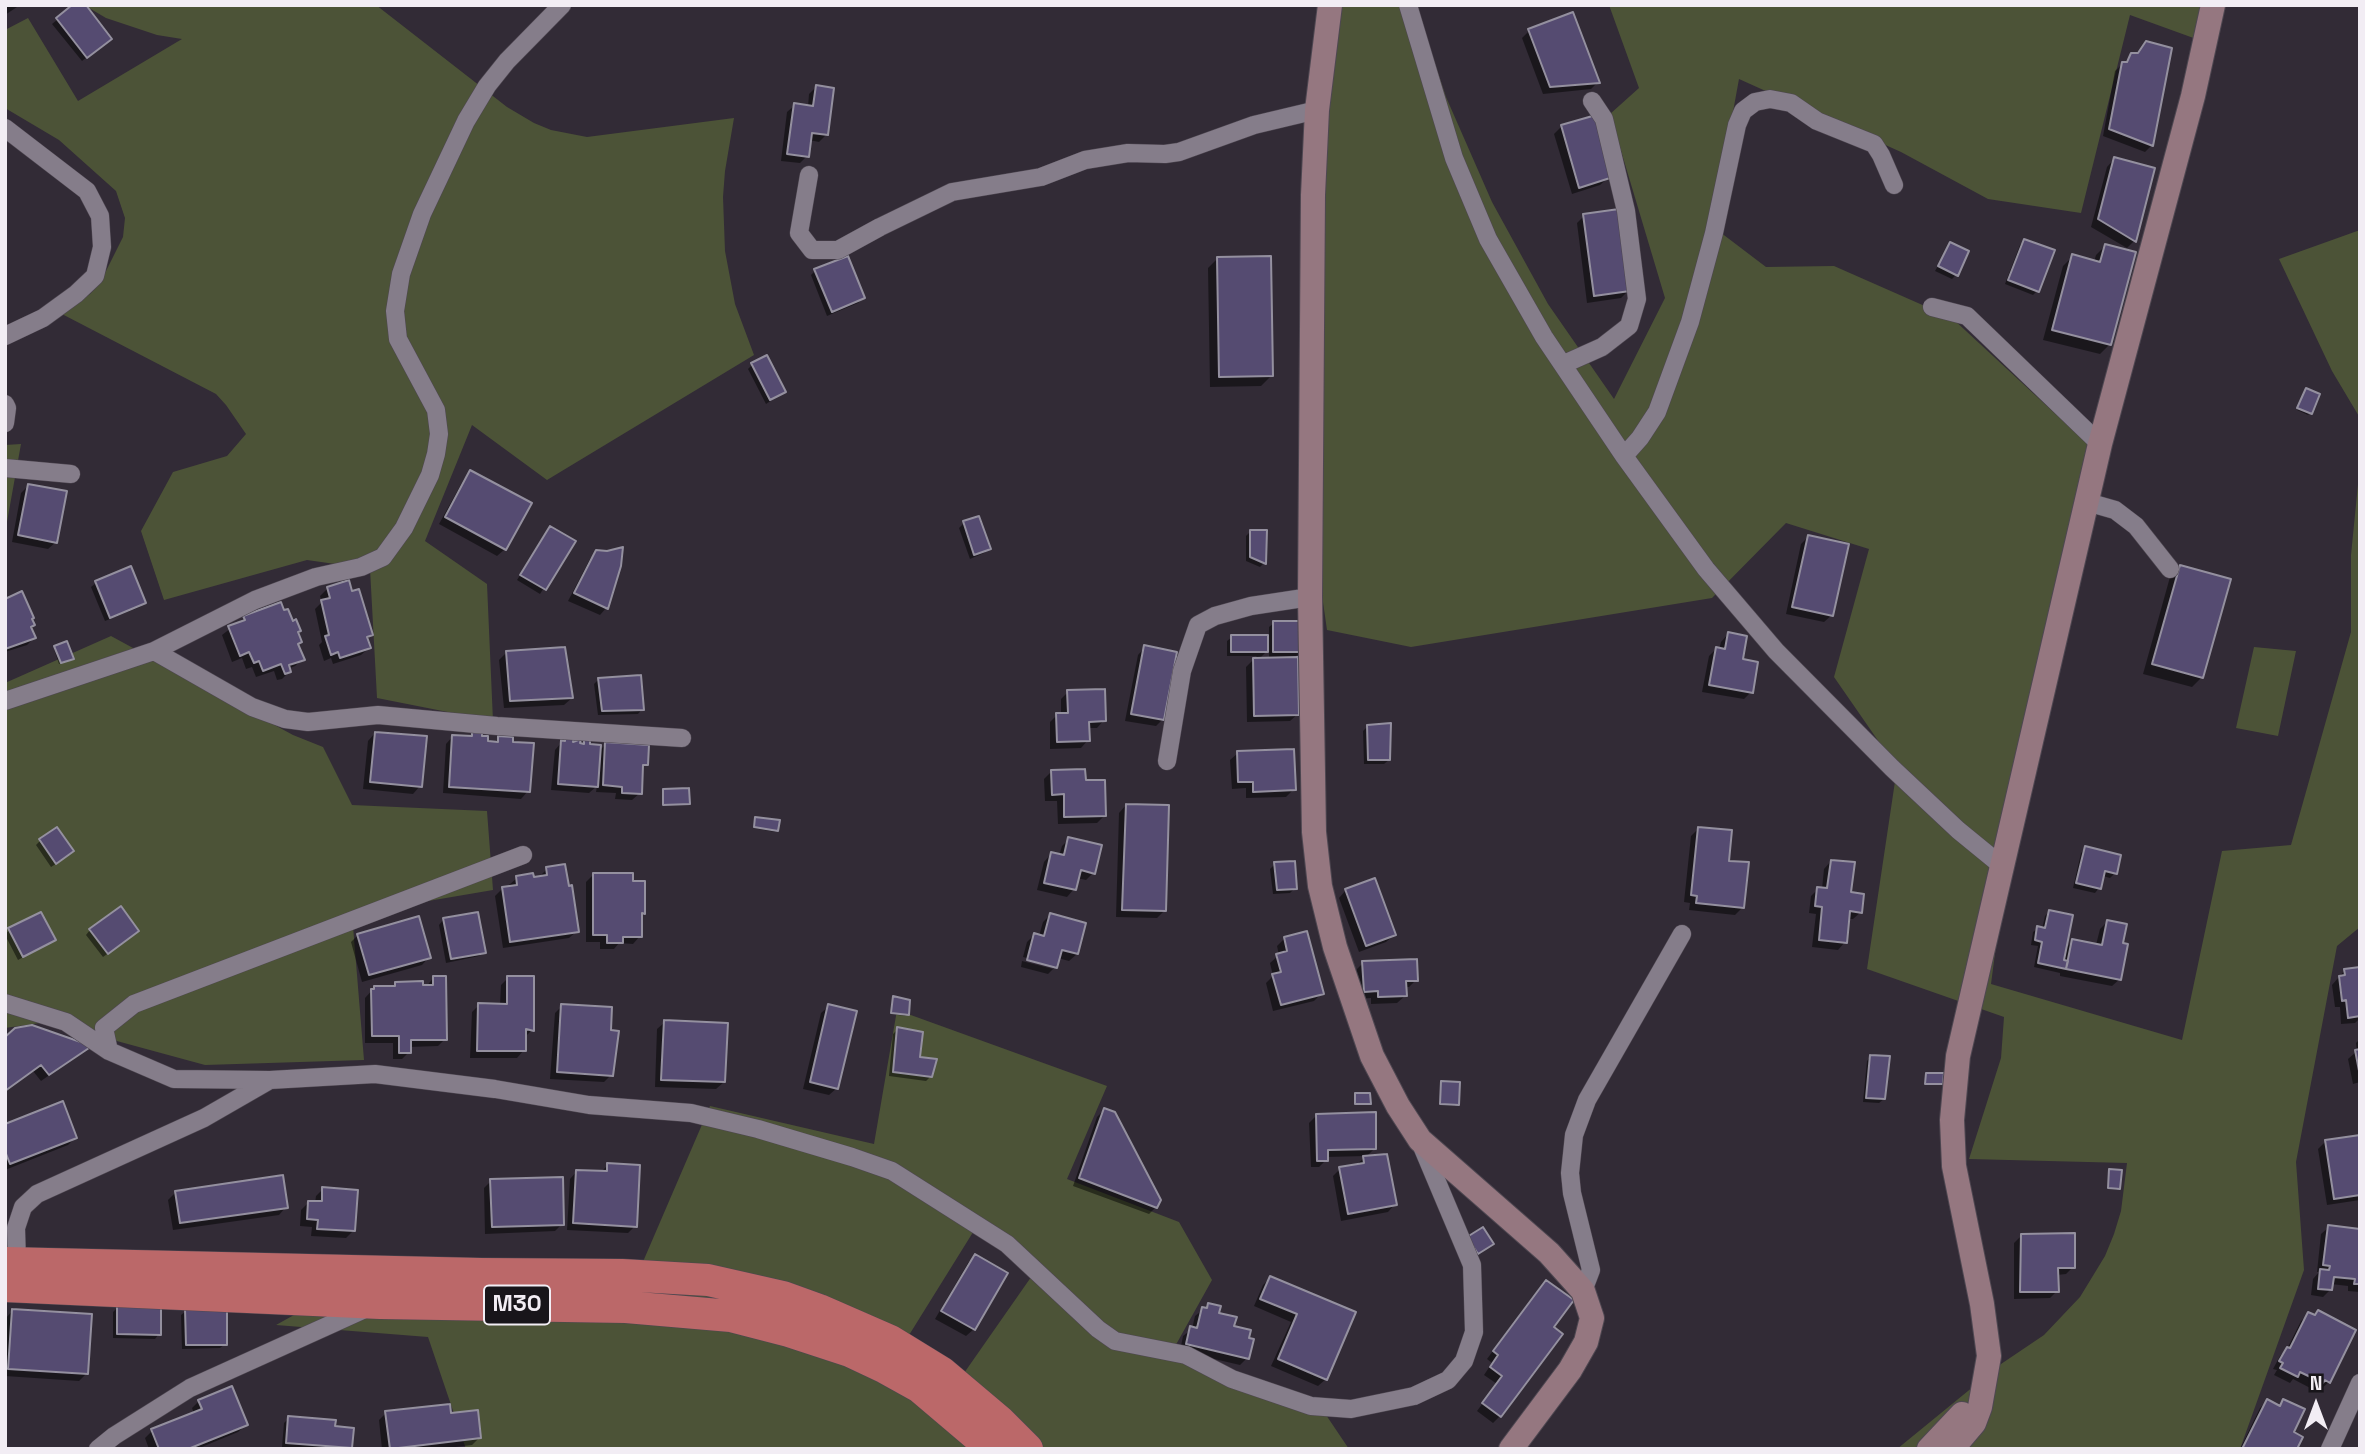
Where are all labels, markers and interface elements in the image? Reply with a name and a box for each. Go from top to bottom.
road number: M30 [484,1286,550,1324]
north arrow [2281,1370,2351,1440]
text: N [2310,1371,2322,1396]

